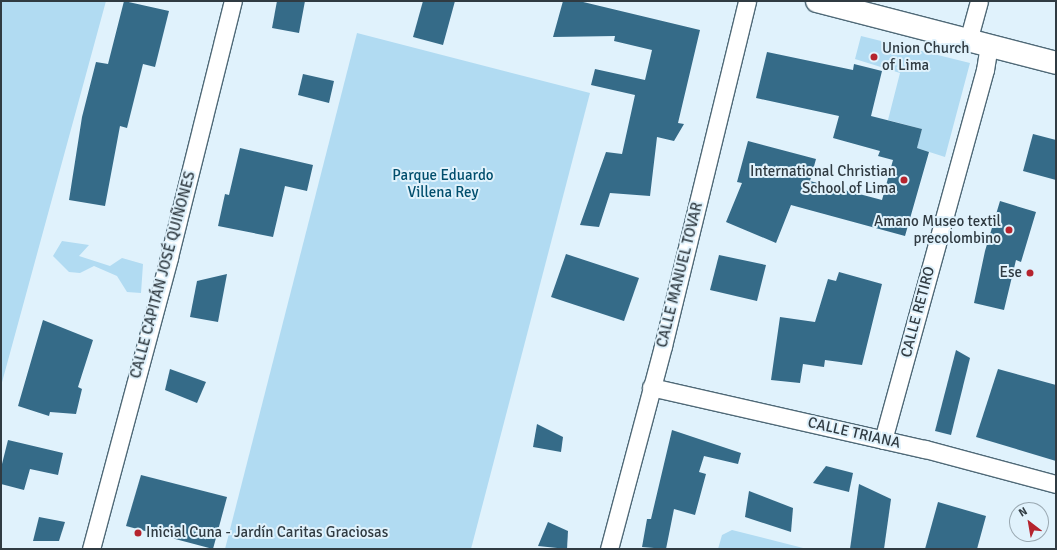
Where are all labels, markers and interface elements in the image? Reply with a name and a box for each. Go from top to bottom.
place label: Union Church of Lima [882,39,969,74]
marker: Union Church of Lima [869,52,879,62]
place label: International Christian School of Lima [750,162,896,197]
park label: Parque Eduardo Villena Rey [392,166,494,201]
street label: CALLE CAPITÁN JOSÉ QUIÑONES [127,170,199,380]
marker: International Christian School of Lima [899,175,909,185]
street label: CALLE MANUEL TOVAR [653,201,707,349]
place label: Amano Museo textil precolombino [874,212,1001,247]
marker: Amano Museo textil precolombino [1004,225,1014,235]
place label: Ese [999,264,1022,282]
street label: CALLE RETIRO [897,265,939,359]
marker: Ese [1025,268,1035,278]
street label: CALLE TRIANA [806,414,902,452]
north arrow [1009,502,1049,542]
text: N [1016,505,1030,520]
place label: Inicial Cuna - Jardín Caritas Graciosas [146,524,388,542]
marker: Inicial Cuna - Jardín Caritas Graciosas [133,528,143,538]

